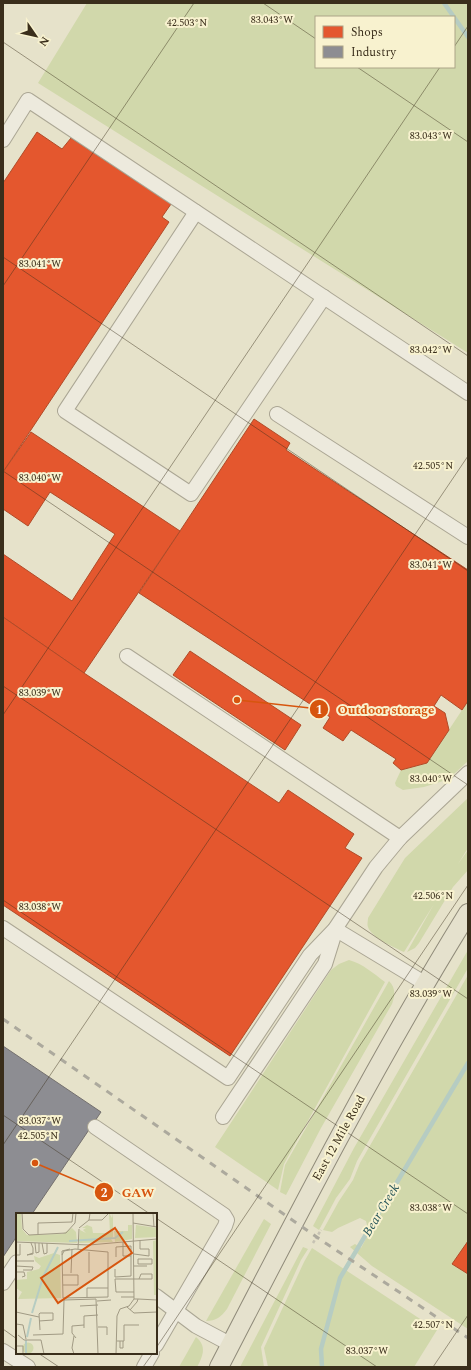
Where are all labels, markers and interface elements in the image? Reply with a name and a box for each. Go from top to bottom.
text: 83.043°W [251,12,293,28]
text: 42.503°N [167,15,207,31]
north arrow [16,16,56,56]
legend [315,16,455,68]
text: Shops [351,23,383,42]
text: N [34,33,53,50]
text: Industry [351,43,397,62]
text: 83.043°W [410,128,452,144]
text: 83.041°W [19,256,61,272]
text: 83.042°W [410,342,452,358]
text: 42.505°N [413,458,453,474]
text: 83.040°W [19,470,61,486]
text: 83.041°W [410,557,452,573]
text: 83.039°W [19,685,61,701]
callout: Outdoor storage [309,697,442,722]
text: Outdoor storage [338,700,434,720]
text: 1 [316,701,322,720]
text: 83.040°W [410,771,452,787]
text: 42.506°N [413,888,453,904]
text: 83.038°W [19,899,61,915]
text: 83.039°W [410,986,452,1002]
street label: East 12 Mile Road [308,1091,371,1184]
text: 83.037°W [19,1113,61,1129]
text: 42.505°N [18,1128,58,1144]
callout: GAW [94,1180,162,1205]
water label: Bear Creek [357,1180,405,1240]
text: GAW [122,1183,155,1203]
text: 2 [101,1184,108,1203]
text: 83.038°W [410,1200,452,1216]
inset map [16,1213,157,1354]
text: 42.507°N [413,1317,453,1333]
text: 83.037°W [346,1343,388,1359]

